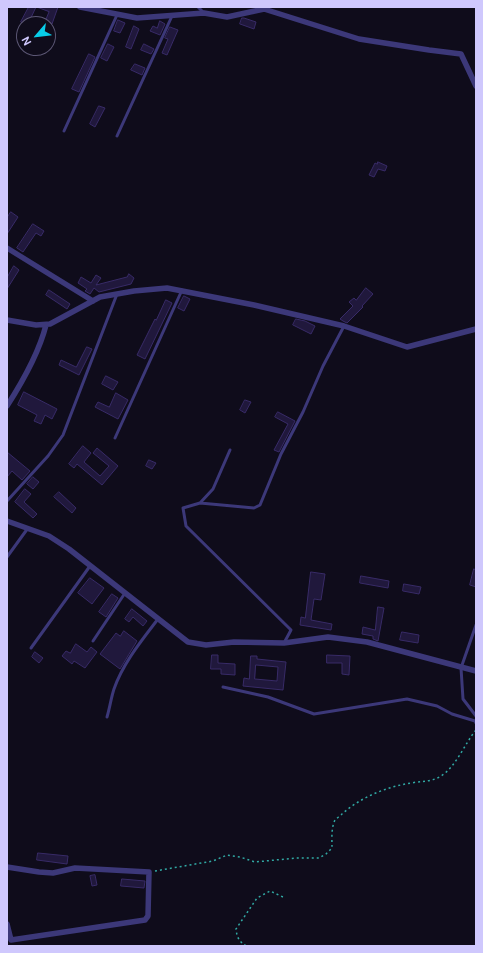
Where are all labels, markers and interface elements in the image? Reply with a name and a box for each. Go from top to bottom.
north arrow [16,16,56,56]
text: N [18,34,34,48]

